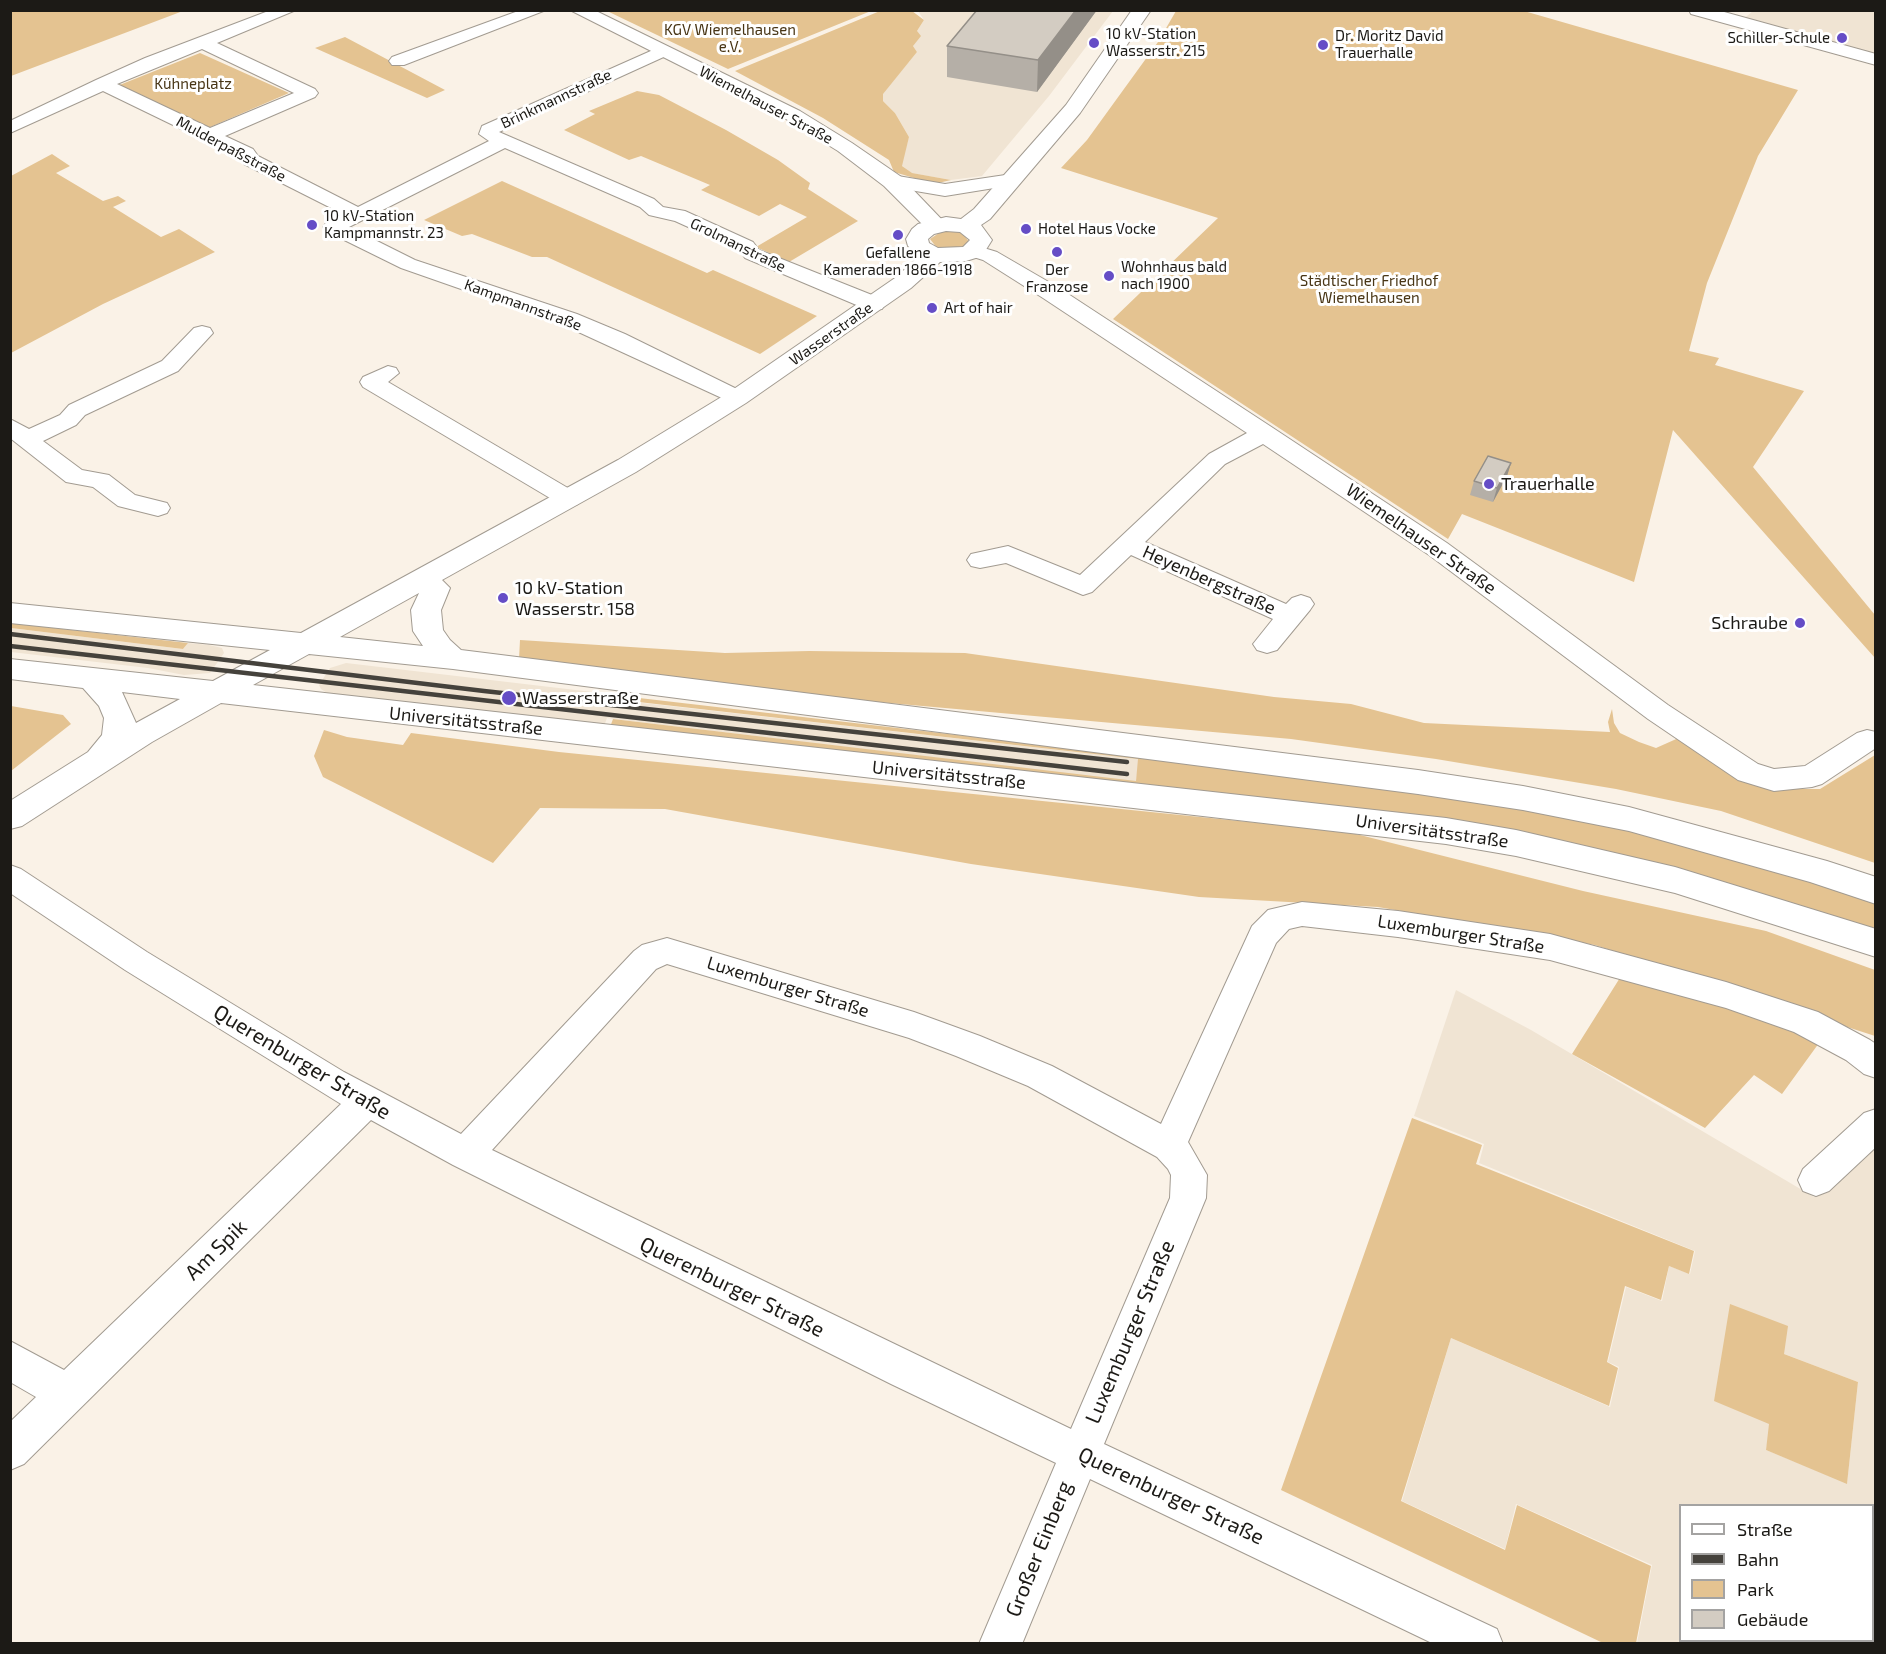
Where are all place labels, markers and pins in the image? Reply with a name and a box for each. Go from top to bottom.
place label: 10 kV-Station Wasserstr. 215 [1106,25,1205,60]
place label: Dr. Moritz David Trauerhalle [1335,27,1444,62]
place label: Schiller-Schule [1727,29,1830,47]
marker: Schiller-Schule [1835,31,1849,45]
marker: 10 kV-Station Wasserstr. 215 [1087,36,1101,50]
marker: Dr. Moritz David Trauerhalle [1316,38,1330,52]
place label: 10 kV-Station Kampmannstr. 23 [324,207,444,242]
marker: 10 kV-Station Kampmannstr. 23 [305,218,319,232]
place label: Hotel Haus Vocke [1038,220,1156,238]
marker: Hotel Haus Vocke [1019,222,1033,236]
marker: Gefallene Kameraden 1866-1918 [891,228,905,242]
place label: Gefallene Kameraden 1866-1918 [823,244,973,279]
marker: Der Franzose [1050,245,1064,259]
place label: Wohnhaus bald nach 1900 [1121,258,1227,293]
place label: Der Franzose [1026,261,1088,296]
marker: Wohnhaus bald nach 1900 [1102,269,1116,283]
place label: Art of hair [944,299,1013,317]
marker: Art of hair [925,301,939,315]
place label: Trauerhalle [1501,473,1595,495]
marker: Trauerhalle [1482,477,1496,491]
place label: 10 kV-Station Wasserstr. 158 [515,577,635,620]
marker: 10 kV-Station Wasserstr. 158 [496,591,510,605]
place label: Schraube [1711,612,1788,634]
marker: Schraube [1793,616,1807,630]
place label: Wasserstraße [522,687,639,709]
marker: Wasserstraße [500,689,518,707]

